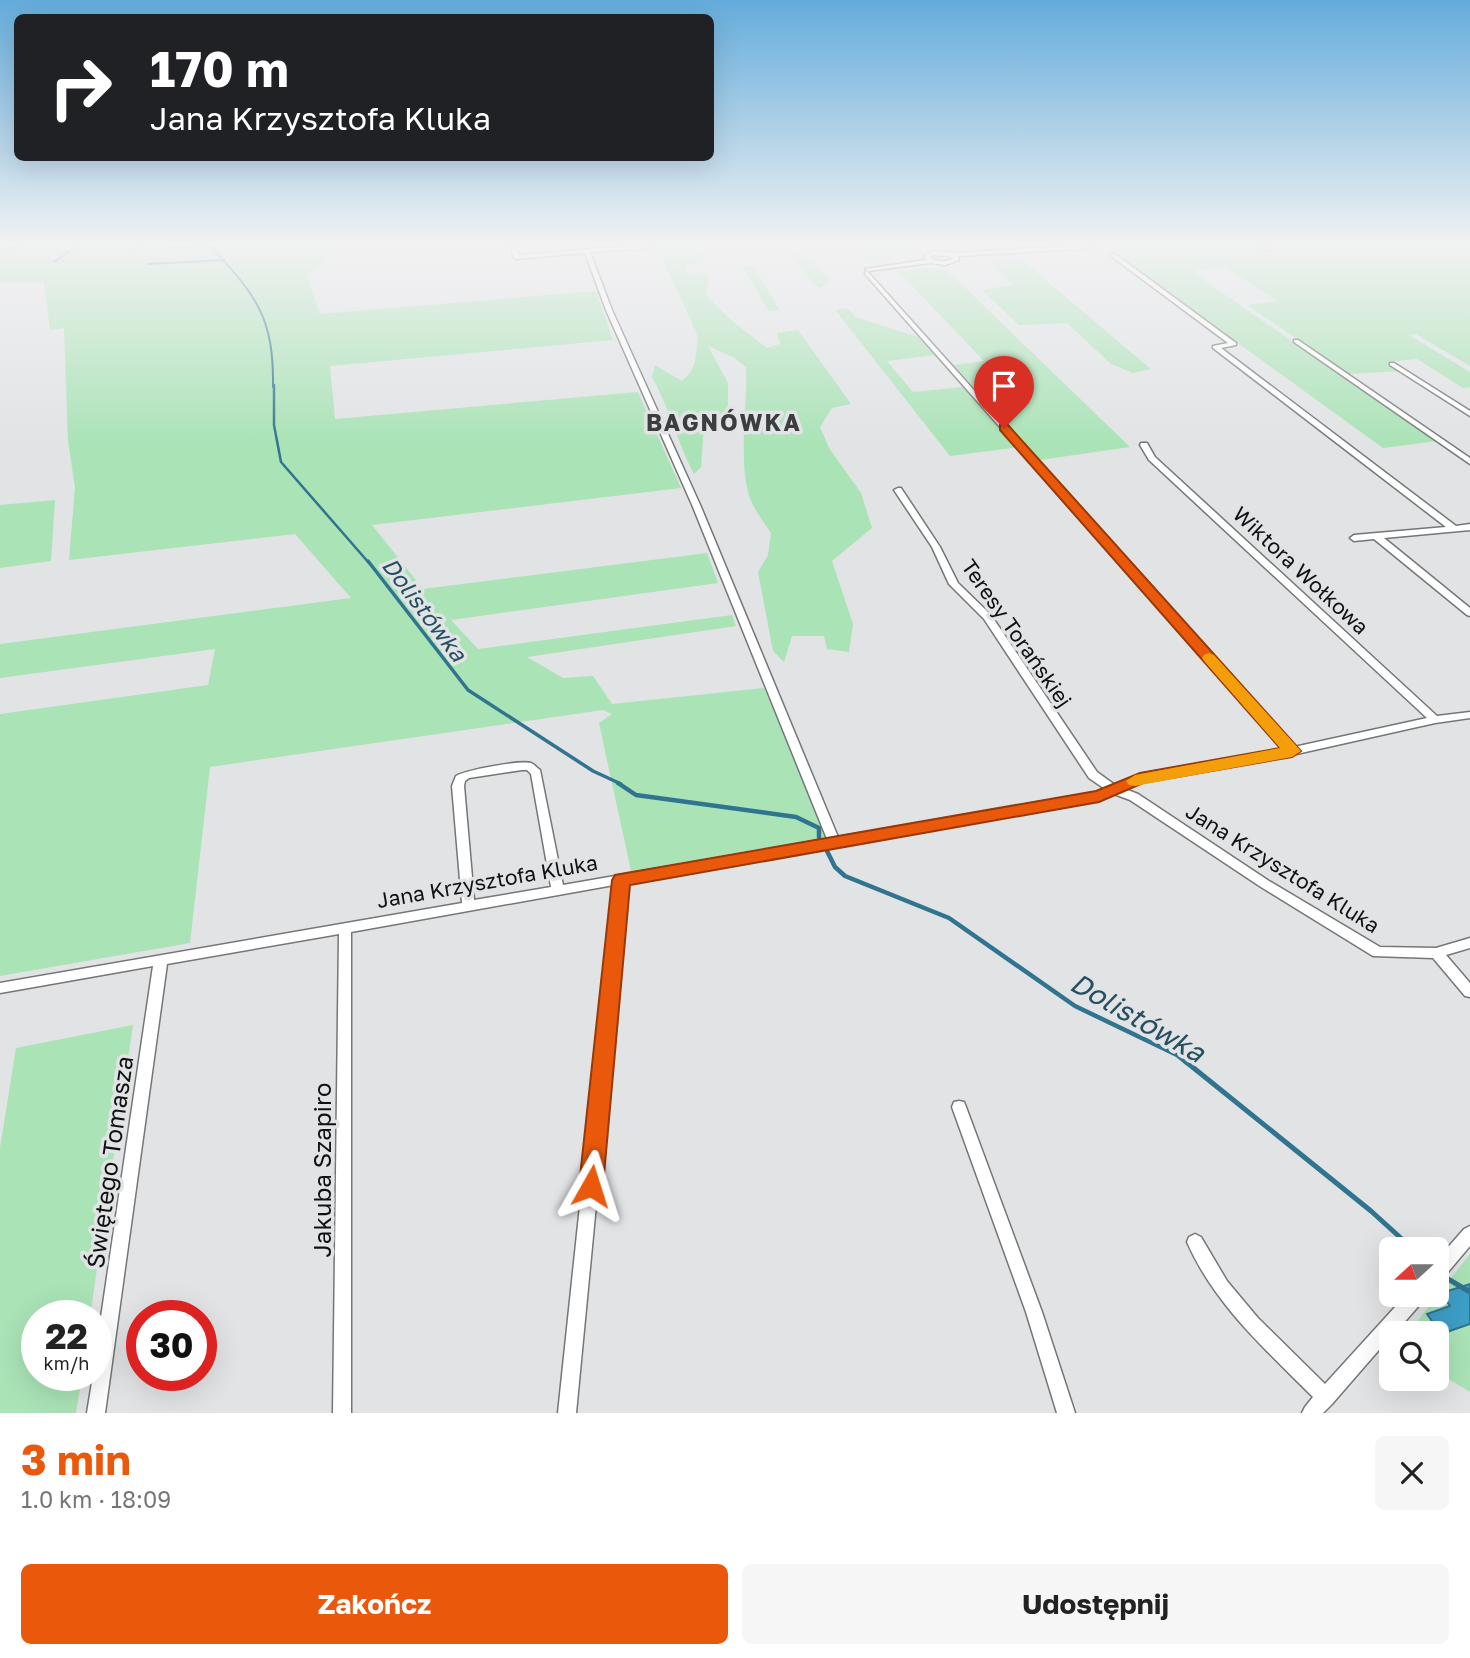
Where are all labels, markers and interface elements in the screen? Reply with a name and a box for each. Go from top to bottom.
text: 170 m [150,39,289,98]
icon: right [35,42,126,133]
text: Jana Krzysztofa Kluka [150,99,491,137]
pin [974,356,1034,428]
icon: arrive [985,367,1023,405]
district label: BAGNÓWKA [646,408,802,436]
street label: Wiktora Wołkowa [1228,501,1374,639]
water label: Dolistówka [377,552,474,667]
street label: Teresy Torańskiej [956,554,1078,712]
street label: Jana Krzysztofa Kluka [1181,798,1385,938]
street label: Jana Krzysztofa Kluka [375,849,599,913]
water label: Dolistówka [1065,965,1212,1069]
street label: Świętego Tomasza [80,1054,138,1270]
street label: Jakuba Szapiro [307,1083,336,1257]
position arrow [554,1149,628,1223]
north arrow [1379,1237,1449,1307]
map controls [1379,1237,1449,1391]
speed limit sign: 30 [126,1300,217,1391]
text: 22 [45,1315,88,1357]
button: search [1379,1321,1449,1391]
text: km/h [44,1352,89,1374]
text: 3 min [21,1434,131,1484]
button: close [1375,1436,1449,1510]
text: 1.0 km · 18:09 [21,1485,171,1513]
button: Zakończ [21,1564,728,1644]
button: Udostępnij [742,1564,1449,1644]

